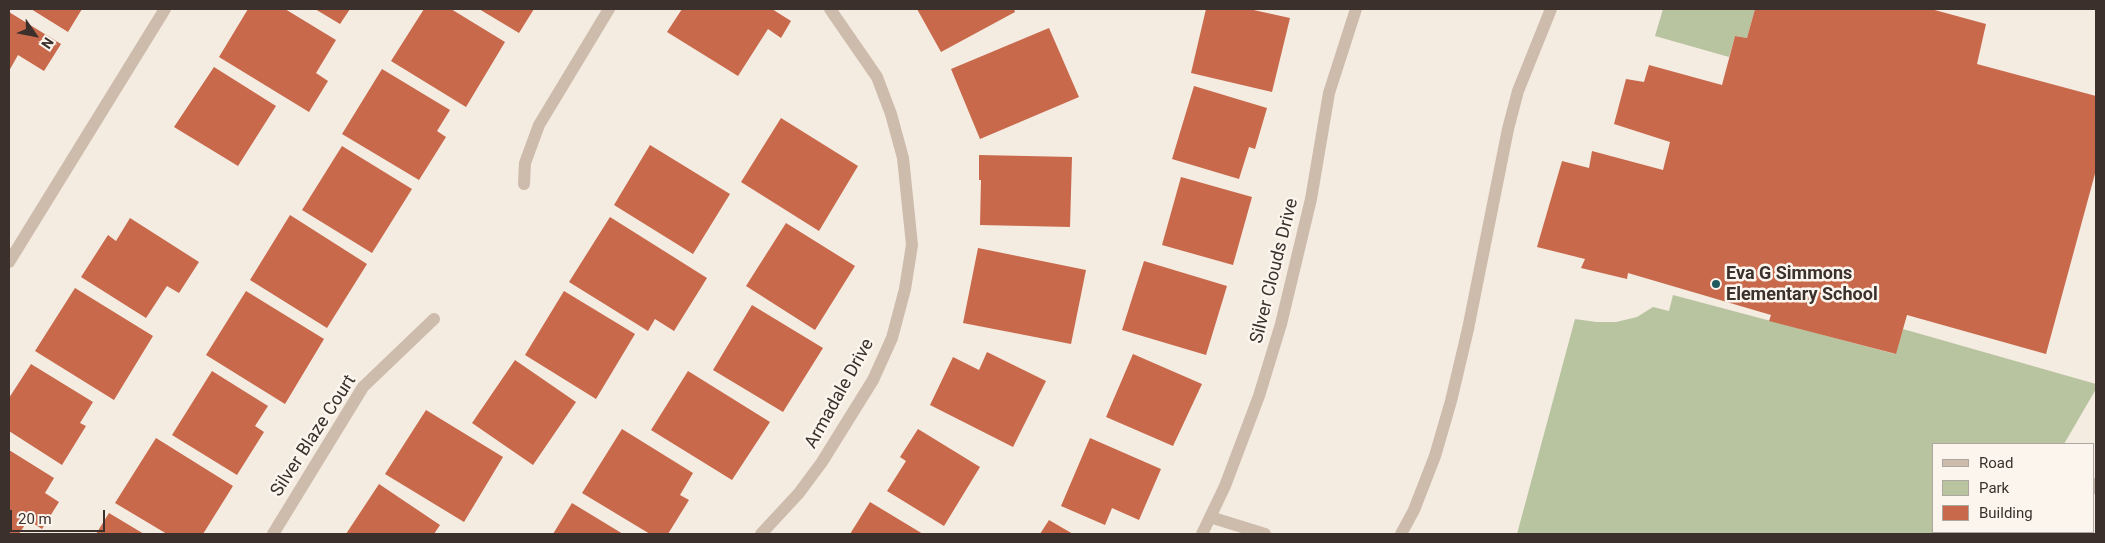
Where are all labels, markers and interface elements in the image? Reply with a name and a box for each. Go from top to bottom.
north arrow [10,10,60,60]
text: N [38,35,57,52]
street label: Silver Clouds Drive [1247,196,1303,346]
place label: Eva G Simmons Elementary School [1726,263,1878,306]
marker: Eva G Simmons Elementary School [1710,278,1722,290]
street label: Armadale Drive [801,335,879,453]
street label: Silver Blaze Court [267,371,361,501]
legend [1932,443,2095,533]
text: Road [1979,454,2013,472]
text: Park [1979,479,2009,497]
scale bar [12,500,108,532]
text: Building [1979,504,2033,522]
text: 20 m [18,510,52,528]

